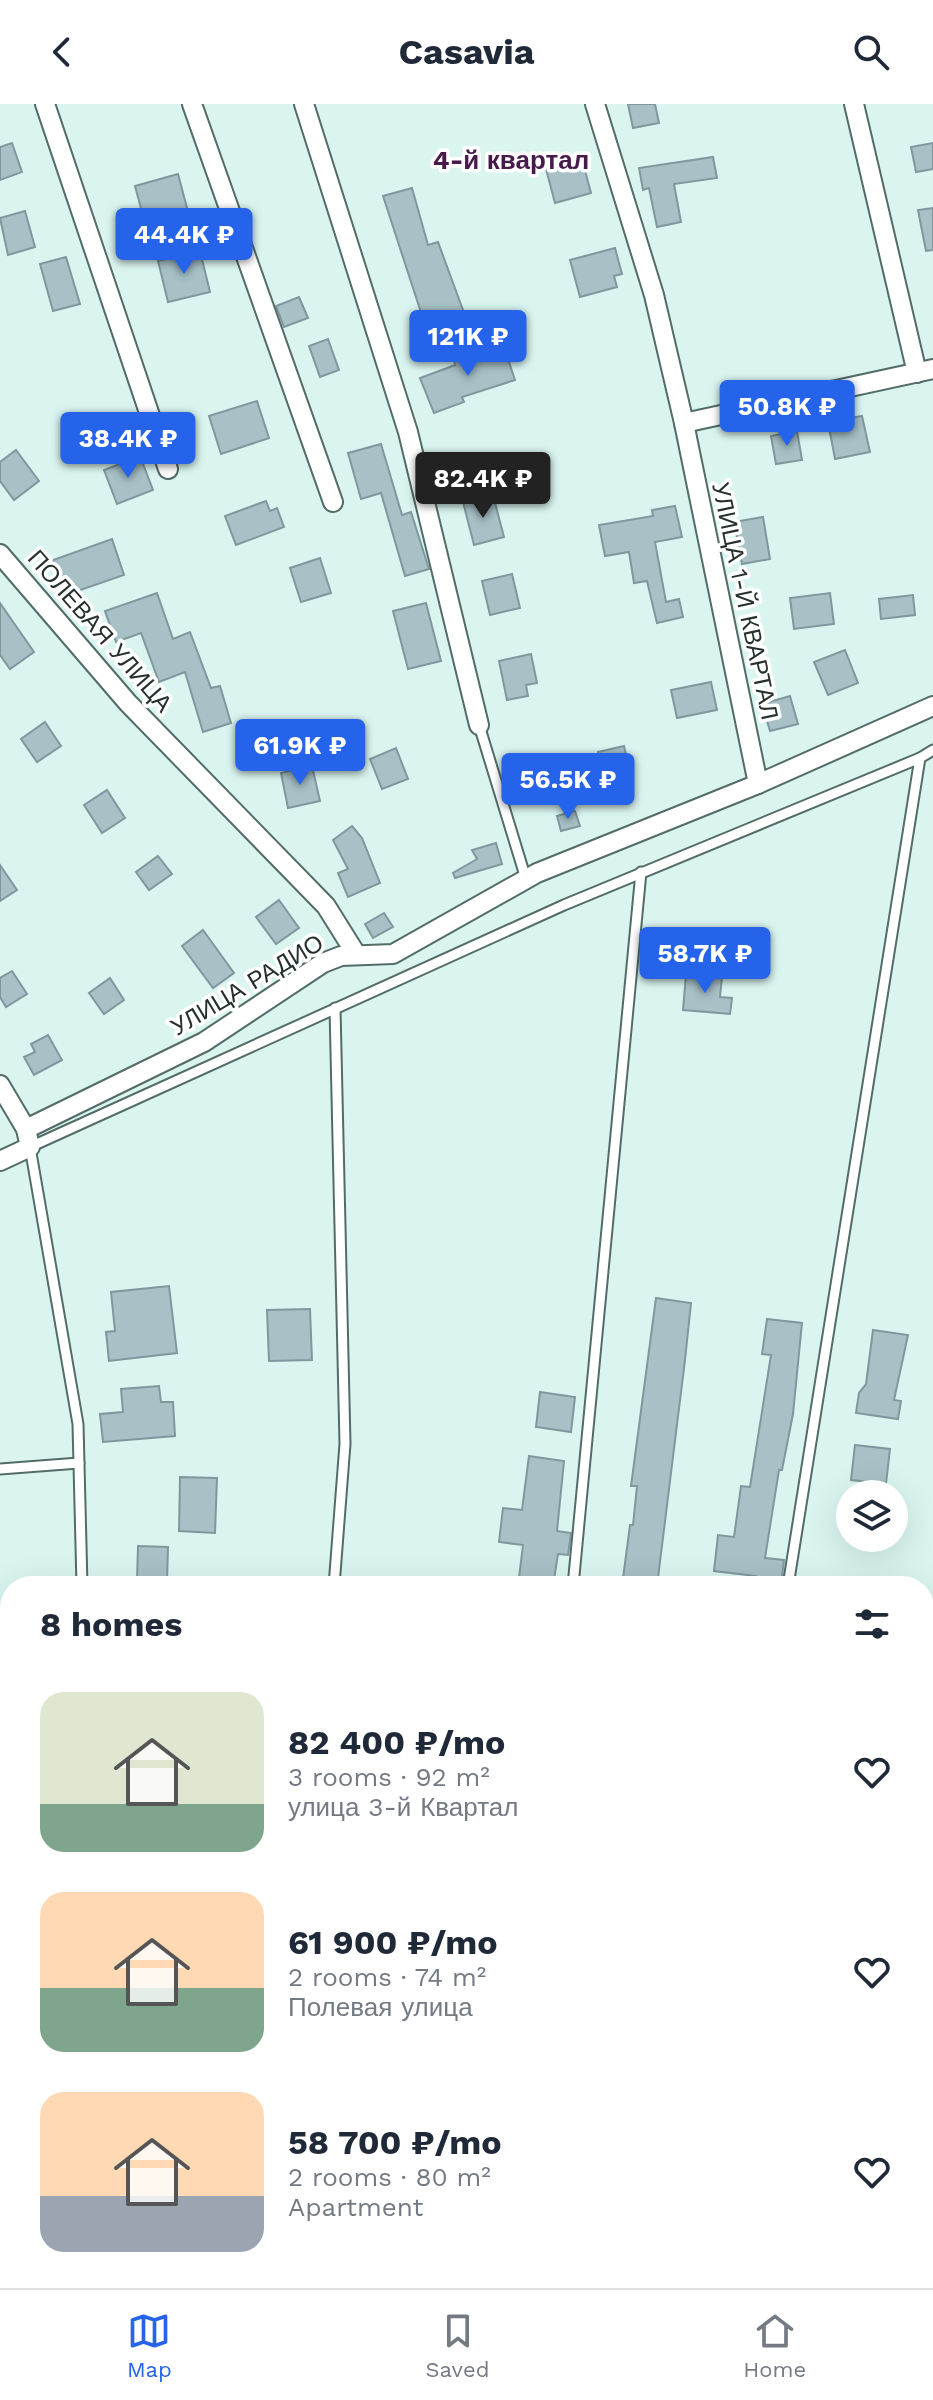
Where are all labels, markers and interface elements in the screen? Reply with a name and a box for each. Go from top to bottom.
icon: back [40,30,84,74]
icon: search [849,30,893,74]
text: Casavia [398,31,535,73]
district label: 4-й квартал [433,145,589,175]
pin: 44.4K ₽ [110,208,258,276]
text: 44.4K ₽ [134,219,234,249]
pin: 121K ₽ [403,310,533,378]
text: 121K ₽ [427,321,509,351]
pin: 50.8K ₽ [713,380,861,448]
text: 50.8K ₽ [738,391,836,421]
pin: 38.4K ₽ [54,412,202,480]
text: 38.4K ₽ [78,423,178,453]
pin: 82.4K ₽ [409,452,557,520]
text: 82.4K ₽ [433,463,533,493]
street label: УЛИЦА 1-Й КВАРТАЛ [706,480,784,722]
street label: ПОЛЕВАЯ УЛИЦА [22,544,178,718]
pin: 61.9K ₽ [226,719,374,787]
text: 61.9K ₽ [253,730,347,760]
pin: 56.5K ₽ [494,753,642,821]
text: 56.5K ₽ [519,764,617,794]
pin: 58.7K ₽ [631,927,779,995]
street label: УЛИЦА РАДИО [166,929,328,1041]
text: 58.7K ₽ [657,938,753,968]
map controls [836,1480,908,1552]
button: layers [836,1480,908,1552]
icon: filters [850,1602,894,1646]
text: 8 homes [40,1604,182,1644]
text: 82 400 ₽/mo [288,1722,505,1762]
icon: home [104,1724,200,1820]
icon: heart [850,1750,894,1794]
text: 3 rooms · 92 m² [288,1762,490,1792]
text: улица 3-й Квартал [288,1792,518,1822]
text: 61 900 ₽/mo [288,1922,498,1962]
icon: home [104,1924,200,2020]
icon: heart [850,1950,894,1994]
text: 2 rooms · 74 m² [288,1962,486,1992]
text: Полевая улица [288,1992,473,2022]
text: 58 700 ₽/mo [288,2122,502,2162]
icon: home [104,2124,200,2220]
icon: heart [850,2150,894,2194]
text: 2 rooms · 80 m² [288,2162,491,2192]
text: Apartment [288,2192,424,2222]
tab: Map [127,2309,172,2382]
tab: Saved [426,2309,489,2382]
tab: Home [743,2309,806,2382]

